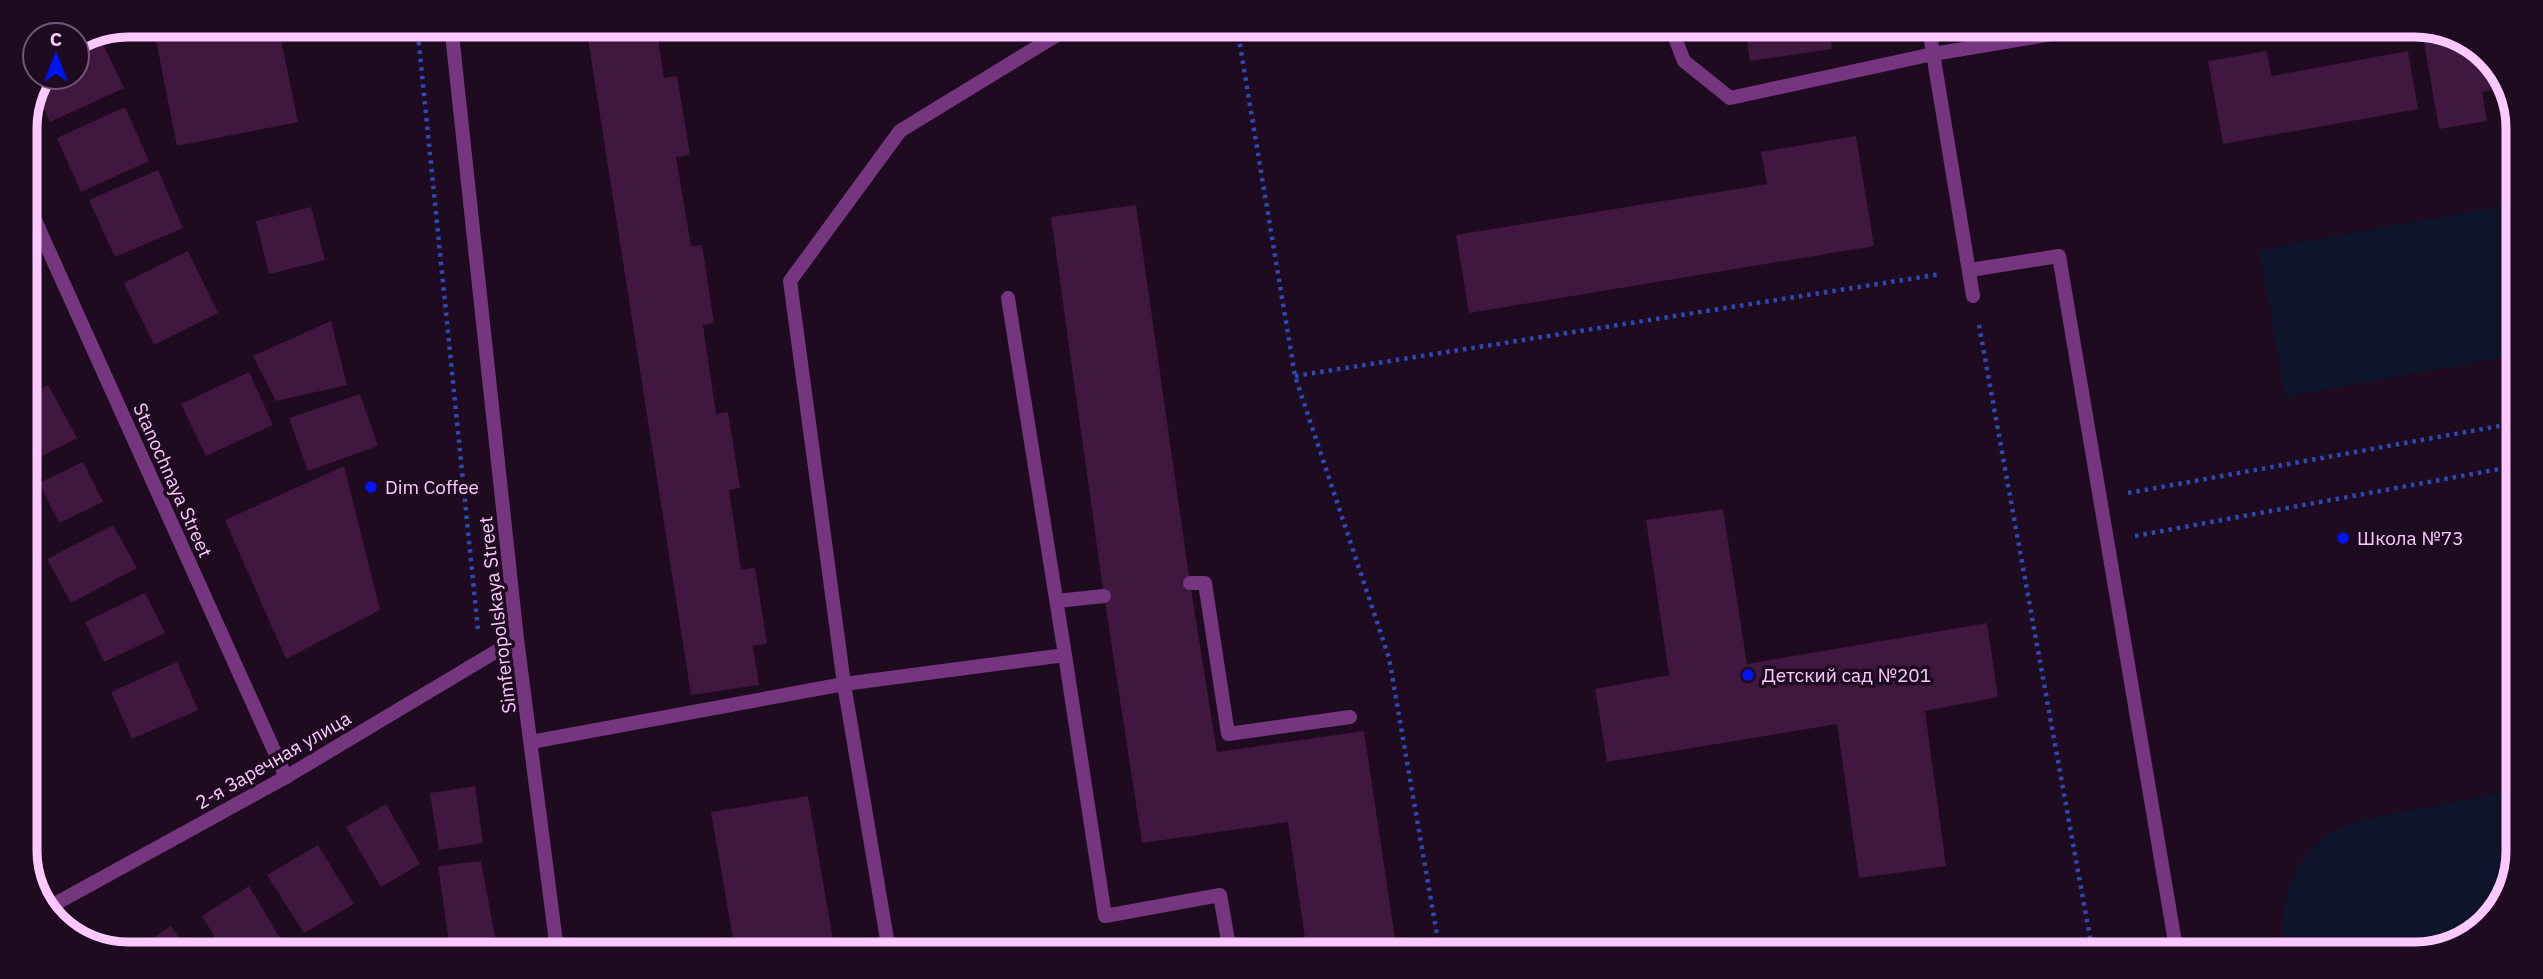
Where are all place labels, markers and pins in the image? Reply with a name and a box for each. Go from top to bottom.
place label: Dim Coffee [385,475,479,499]
marker: Dim Coffee [363,479,379,495]
place label: Школа №73 [2357,526,2464,550]
marker: Школа №73 [2335,530,2351,546]
place label: Детский сад №201 [1762,663,1931,687]
marker: Детский сад №201 [1740,667,1756,683]

